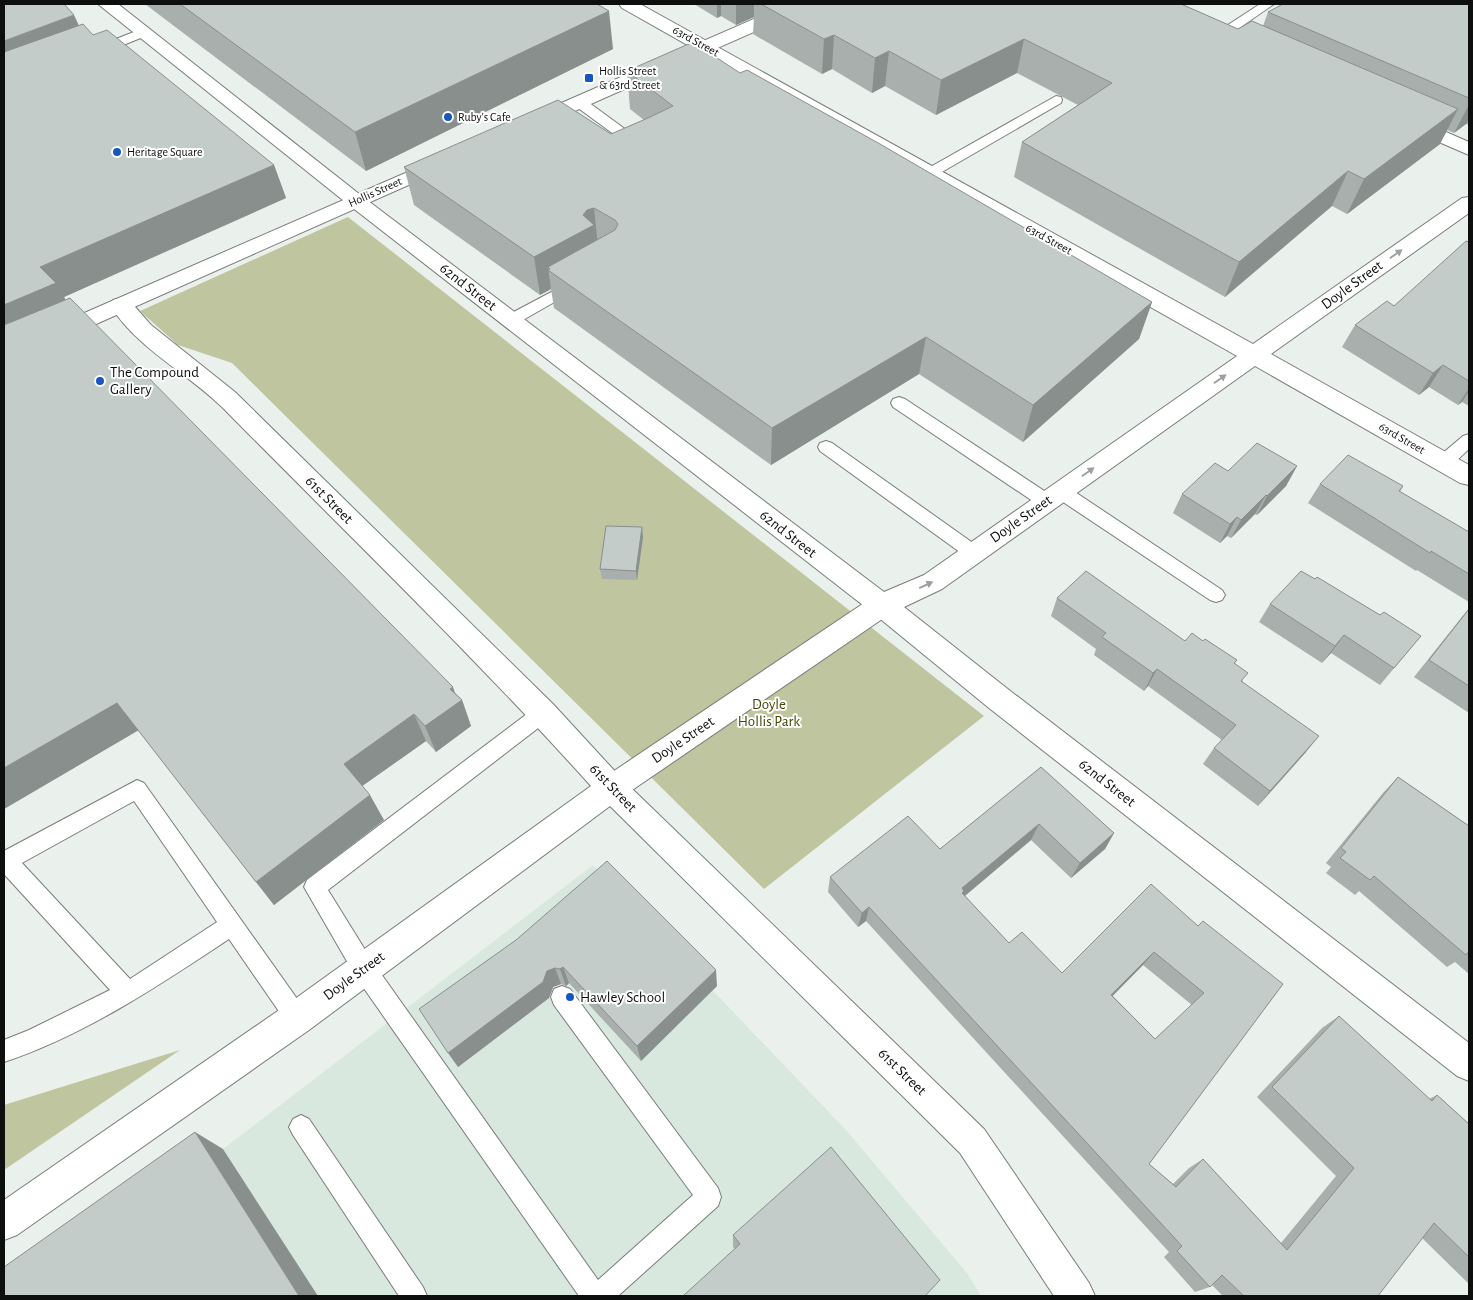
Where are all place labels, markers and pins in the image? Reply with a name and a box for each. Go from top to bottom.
place label: Hollis Street & 63rd Street [599,65,660,91]
marker: Hollis Street & 63rd Street [583,72,595,84]
marker: Ruby's Cafe [442,111,454,123]
place label: Ruby's Cafe [458,111,511,124]
marker: Heritage Square [111,146,123,158]
place label: Heritage Square [127,146,203,158]
place label: The Compound Gallery [110,365,199,397]
marker: The Compound Gallery [94,375,106,387]
place label: Hawley School [580,990,665,1005]
marker: Hawley School [564,991,576,1003]

